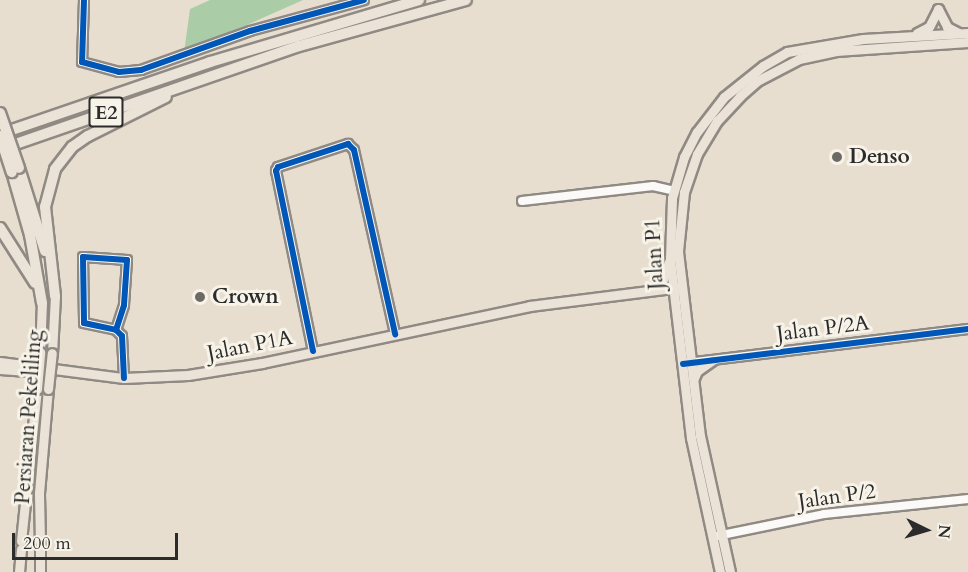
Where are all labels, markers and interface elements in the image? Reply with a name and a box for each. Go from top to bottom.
road number: E2 [88,95,124,129]
place label: Denso [849,144,910,170]
marker: Denso [830,150,844,164]
street label: Jalan P1 [641,218,669,290]
place label: Crown [212,284,279,310]
marker: Crown [193,290,207,304]
street label: Jalan P/2A [775,311,871,347]
street label: Jalan P1A [205,325,295,367]
street label: Persiaran Pekeliling [10,329,48,505]
street label: Jalan P/2 [797,479,877,515]
north arrow [896,500,956,560]
scale bar [15,521,182,559]
text: N [932,524,955,539]
text: 200 m [23,531,71,556]

